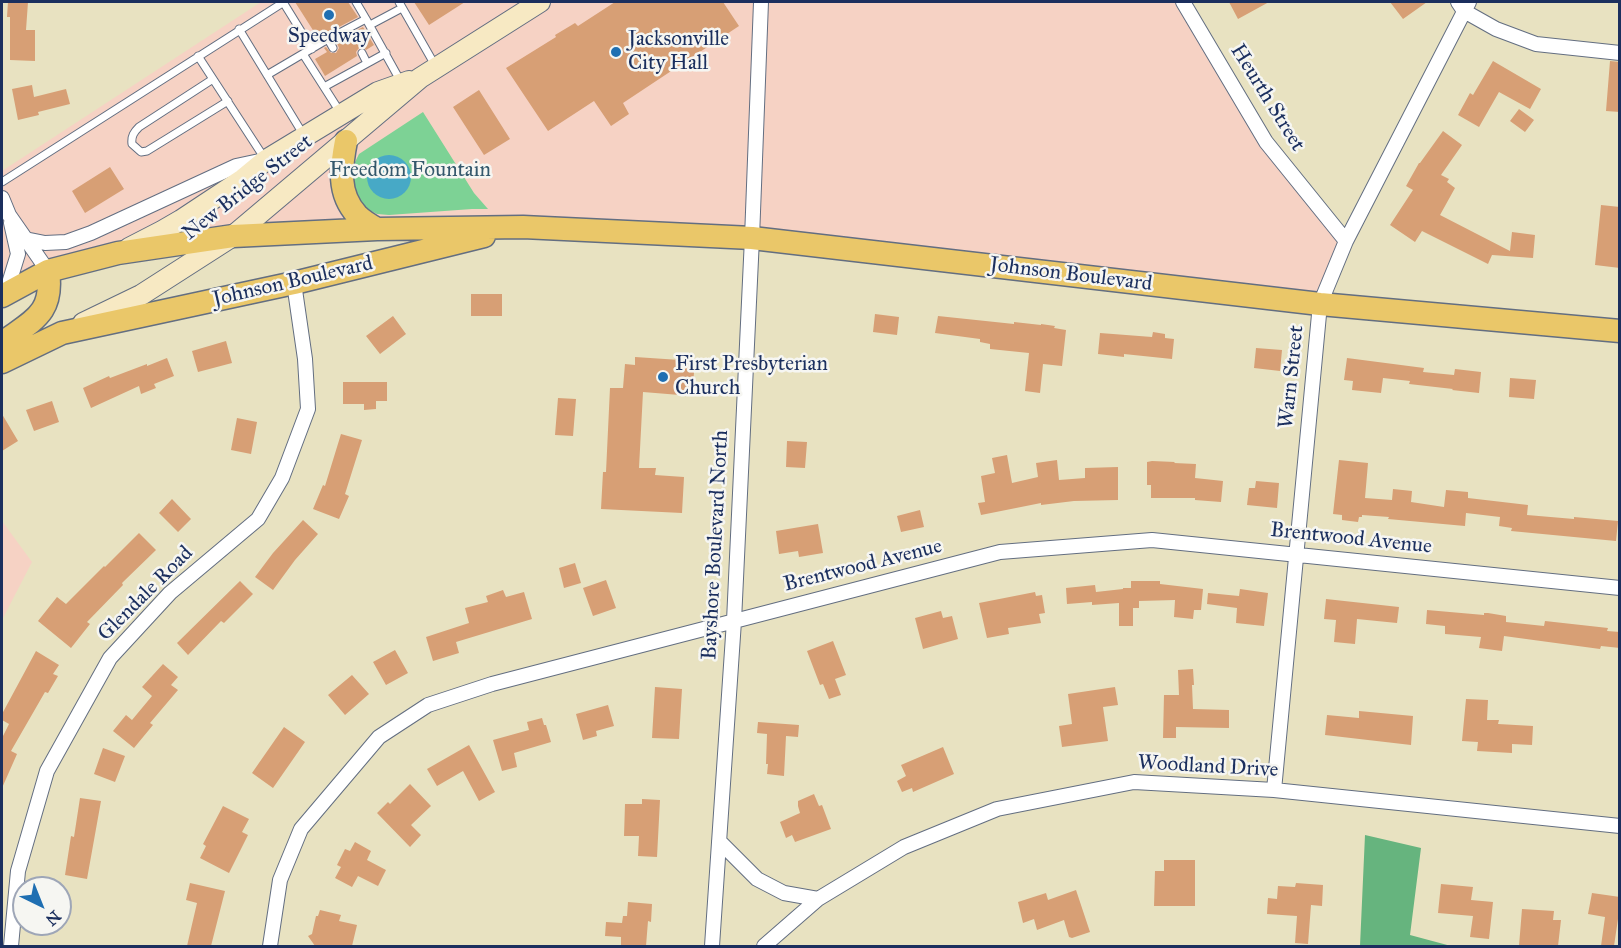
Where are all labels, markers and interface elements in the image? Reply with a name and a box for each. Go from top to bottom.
marker: Speedway [322,8,336,22]
place label: Speedway [288,24,370,50]
place label: Jacksonville City Hall [628,27,729,77]
street label: Heurth Street [1224,40,1310,156]
marker: Jacksonville City Hall [609,45,623,59]
street label: New Bridge Street [178,130,318,246]
park label: Freedom Fountain [329,158,491,184]
street label: Johnson Boulevard [211,251,375,313]
street label: Johnson Boulevard [988,253,1154,297]
street label: Warn Street [1274,324,1310,430]
place label: First Presbyterian Church [675,352,828,402]
marker: First Presbyterian Church [656,370,670,384]
street label: Bayshore Boulevard North [697,429,735,661]
street label: Brentwood Avenue [1269,518,1433,560]
street label: Brentwood Avenue [781,534,945,598]
street label: Glendale Road [93,541,199,647]
street label: Woodland Drive [1137,751,1279,783]
north arrow [12,876,72,936]
text: N [42,906,65,930]

